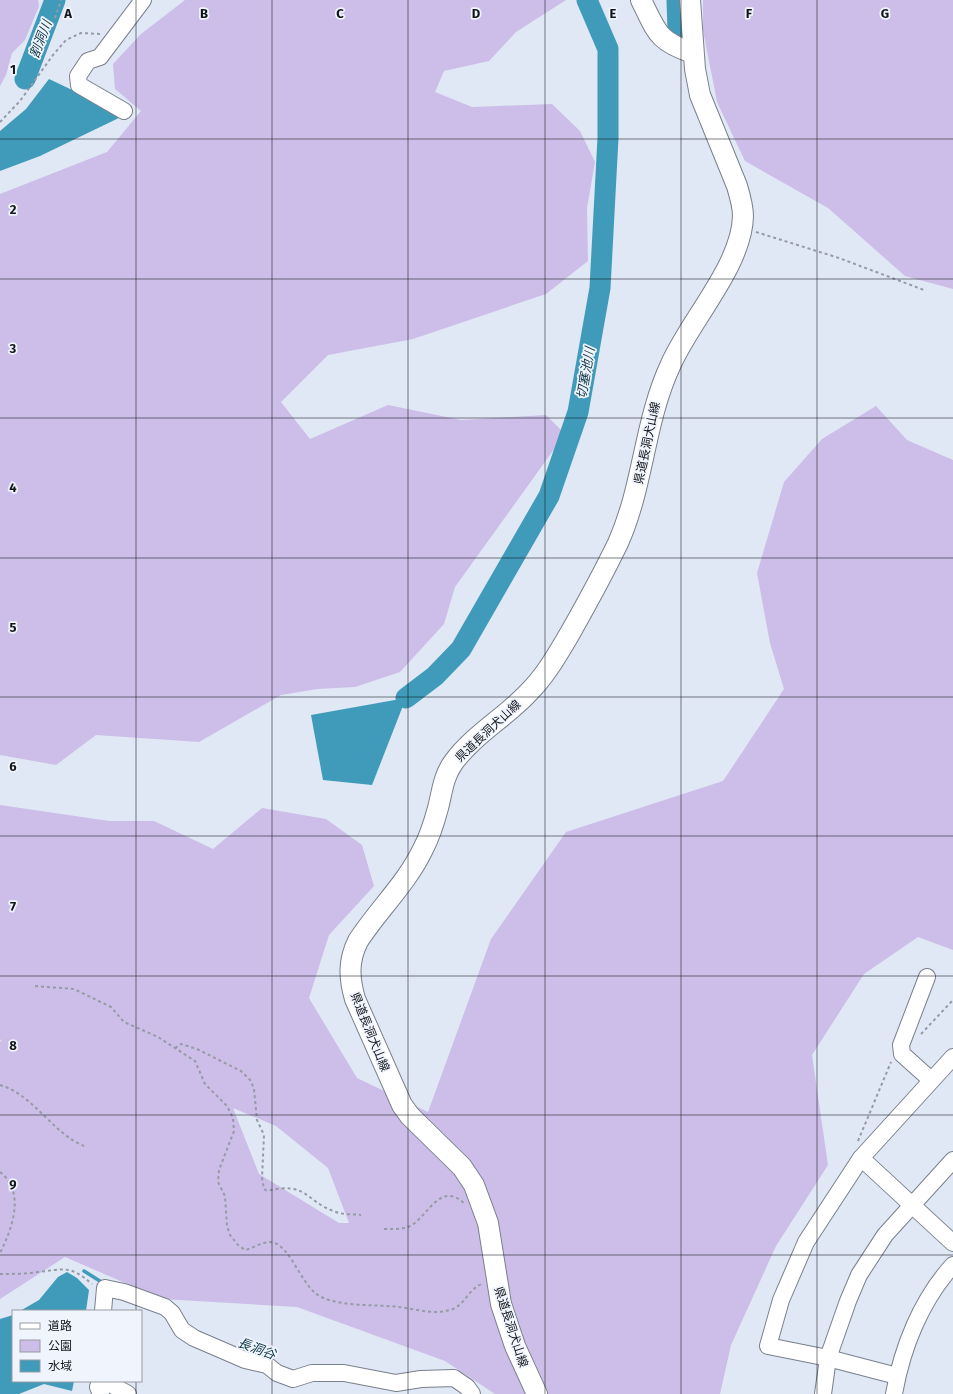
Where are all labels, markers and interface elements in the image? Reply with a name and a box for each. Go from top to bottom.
text: A [63,6,72,21]
text: B [200,6,208,21]
text: C [336,6,344,21]
text: D [472,6,481,21]
text: E [610,6,617,21]
text: F [746,6,753,21]
text: G [881,6,889,21]
water label: 割洞川 [26,16,55,60]
text: 1 [10,62,16,77]
text: 2 [10,202,17,217]
text: 3 [9,341,17,356]
water label: 切塞池川 [574,344,598,400]
street label: 県道長洞犬山線 [631,400,663,486]
text: 4 [9,480,17,495]
text: 5 [10,620,17,635]
street label: 県道長洞犬山線 [453,697,523,765]
text: 6 [9,759,17,774]
text: 7 [10,899,16,914]
street label: 県道長洞犬山線 [348,990,392,1074]
text: 8 [9,1038,17,1053]
text: 9 [9,1177,17,1192]
street label: 県道長洞犬山線 [491,1285,531,1369]
legend [12,1310,142,1382]
text: 道路 [48,1319,72,1333]
water label: 長洞谷 [236,1335,279,1363]
text: 公園 [48,1339,72,1353]
text: 水域 [48,1359,72,1373]

